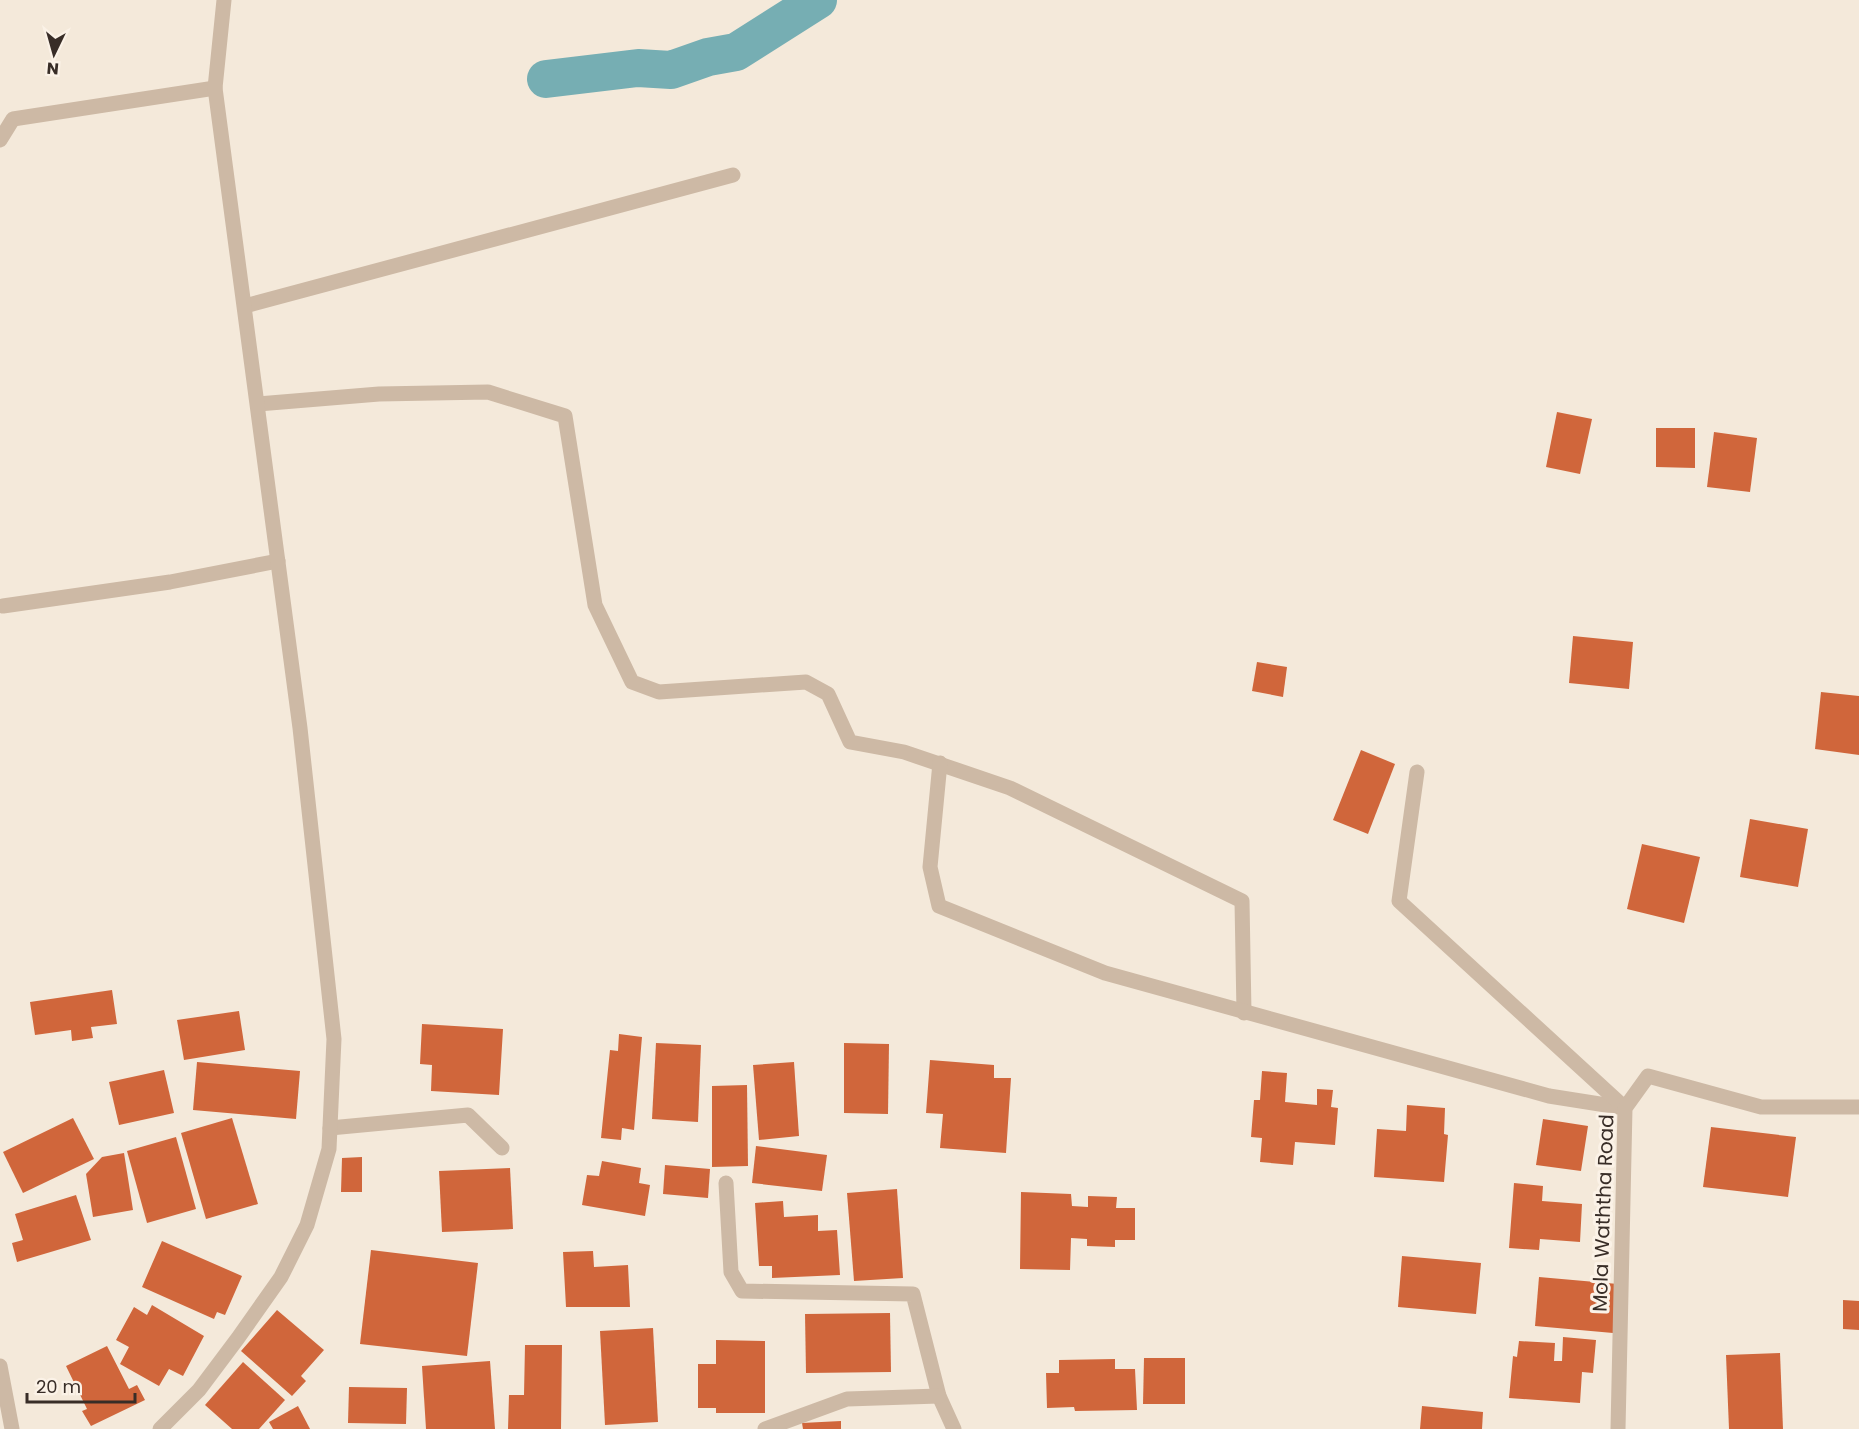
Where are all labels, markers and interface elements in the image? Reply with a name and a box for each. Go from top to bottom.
north arrow [24,24,84,84]
text: N [46,56,60,80]
street label: Mola Waththa Road [1586,1114,1620,1312]
scale bar [27,1366,135,1404]
text: 20 m [36,1374,81,1399]

